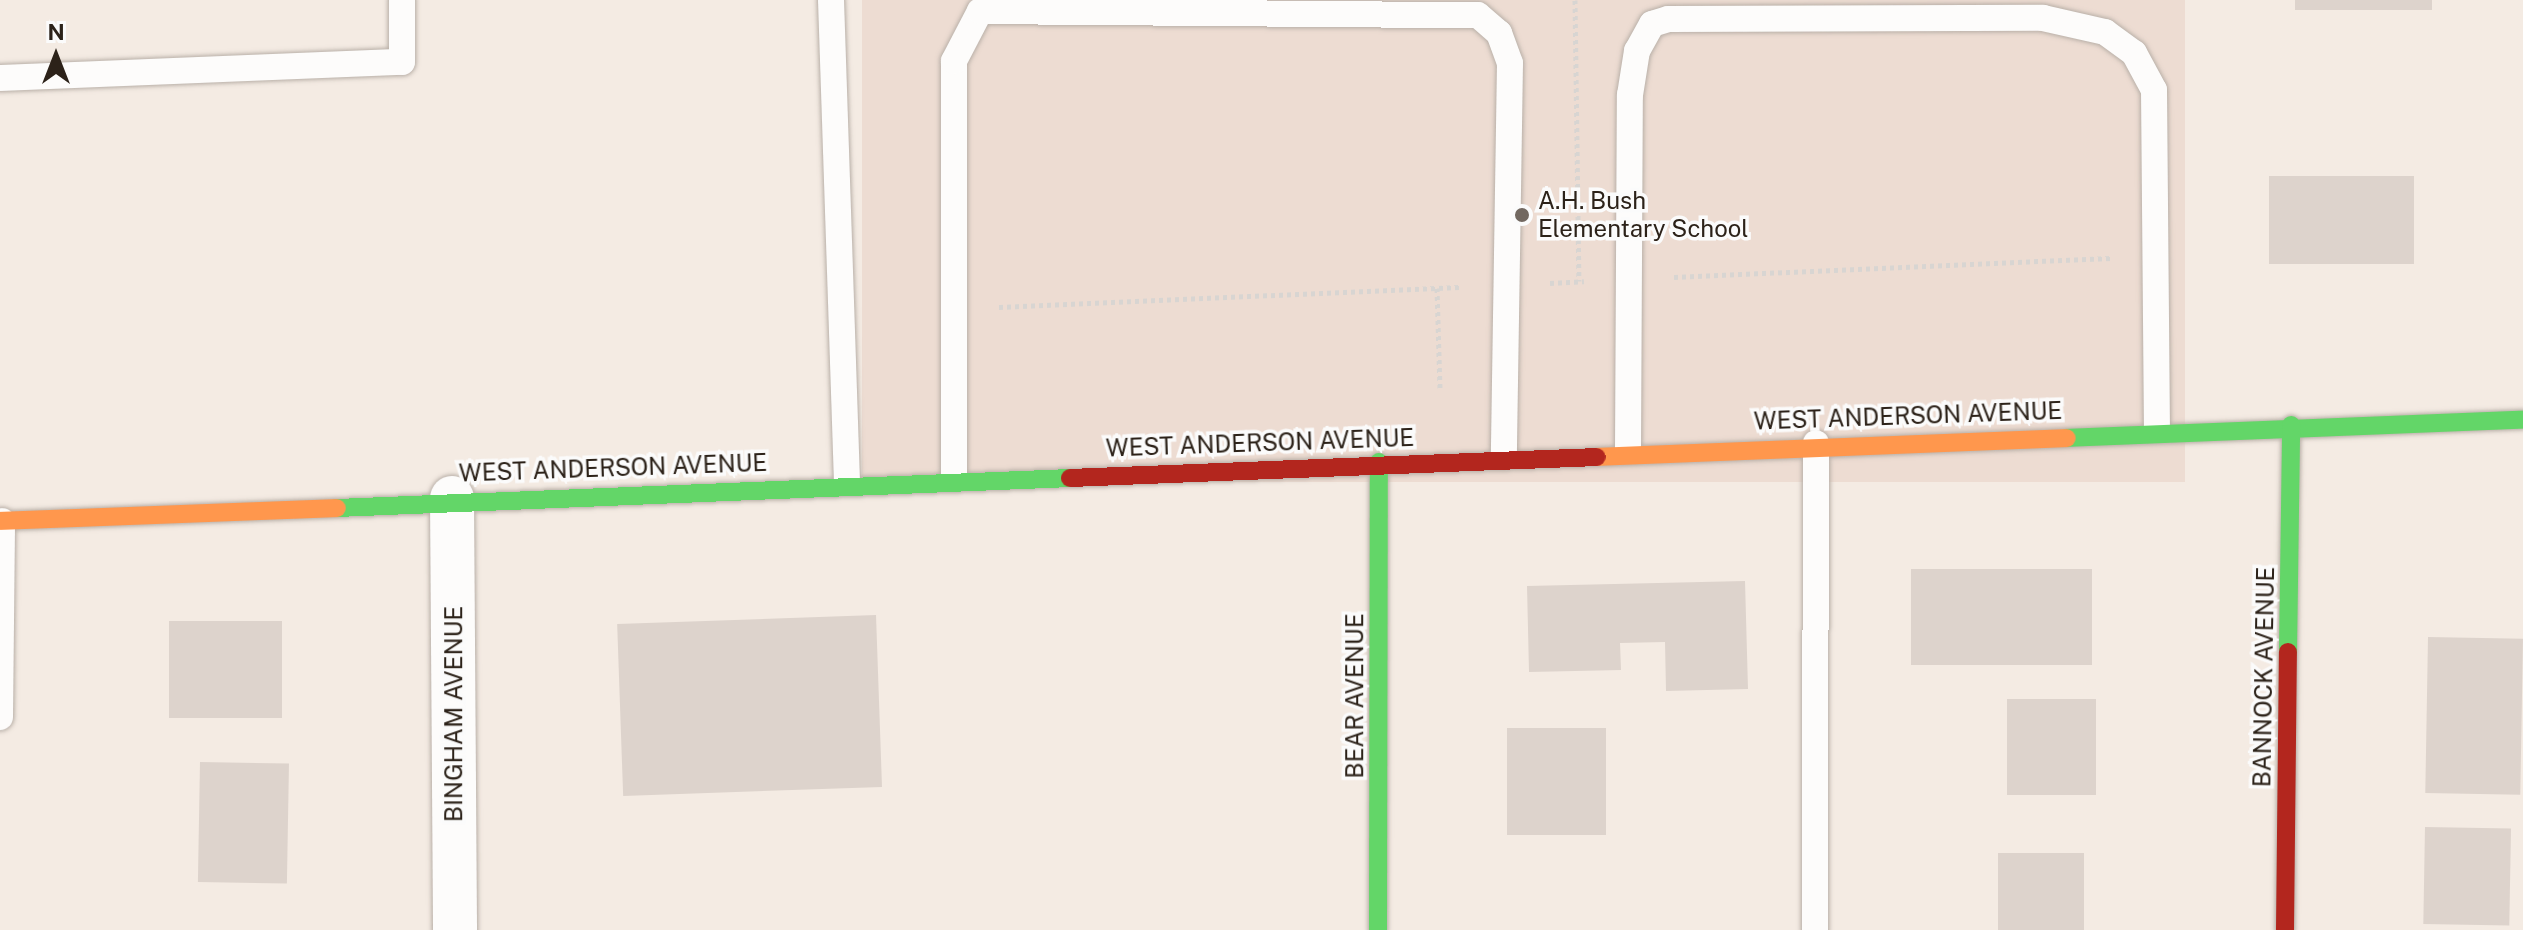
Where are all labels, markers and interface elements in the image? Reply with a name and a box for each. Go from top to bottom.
north arrow [16,16,96,96]
text: N [47,19,65,45]
place label: A.H. Bush Elementary School [1538,187,1749,243]
marker: A.H. Bush Elementary School [1513,206,1531,224]
street label: WEST ANDERSON AVENUE [1753,396,2063,436]
street label: WEST ANDERSON AVENUE [1105,423,1415,463]
street label: WEST ANDERSON AVENUE [458,448,768,488]
street label: BANNOCK AVENUE [2248,566,2280,788]
street label: BINGHAM AVENUE [440,606,468,822]
street label: BEAR AVENUE [1341,613,1369,779]

